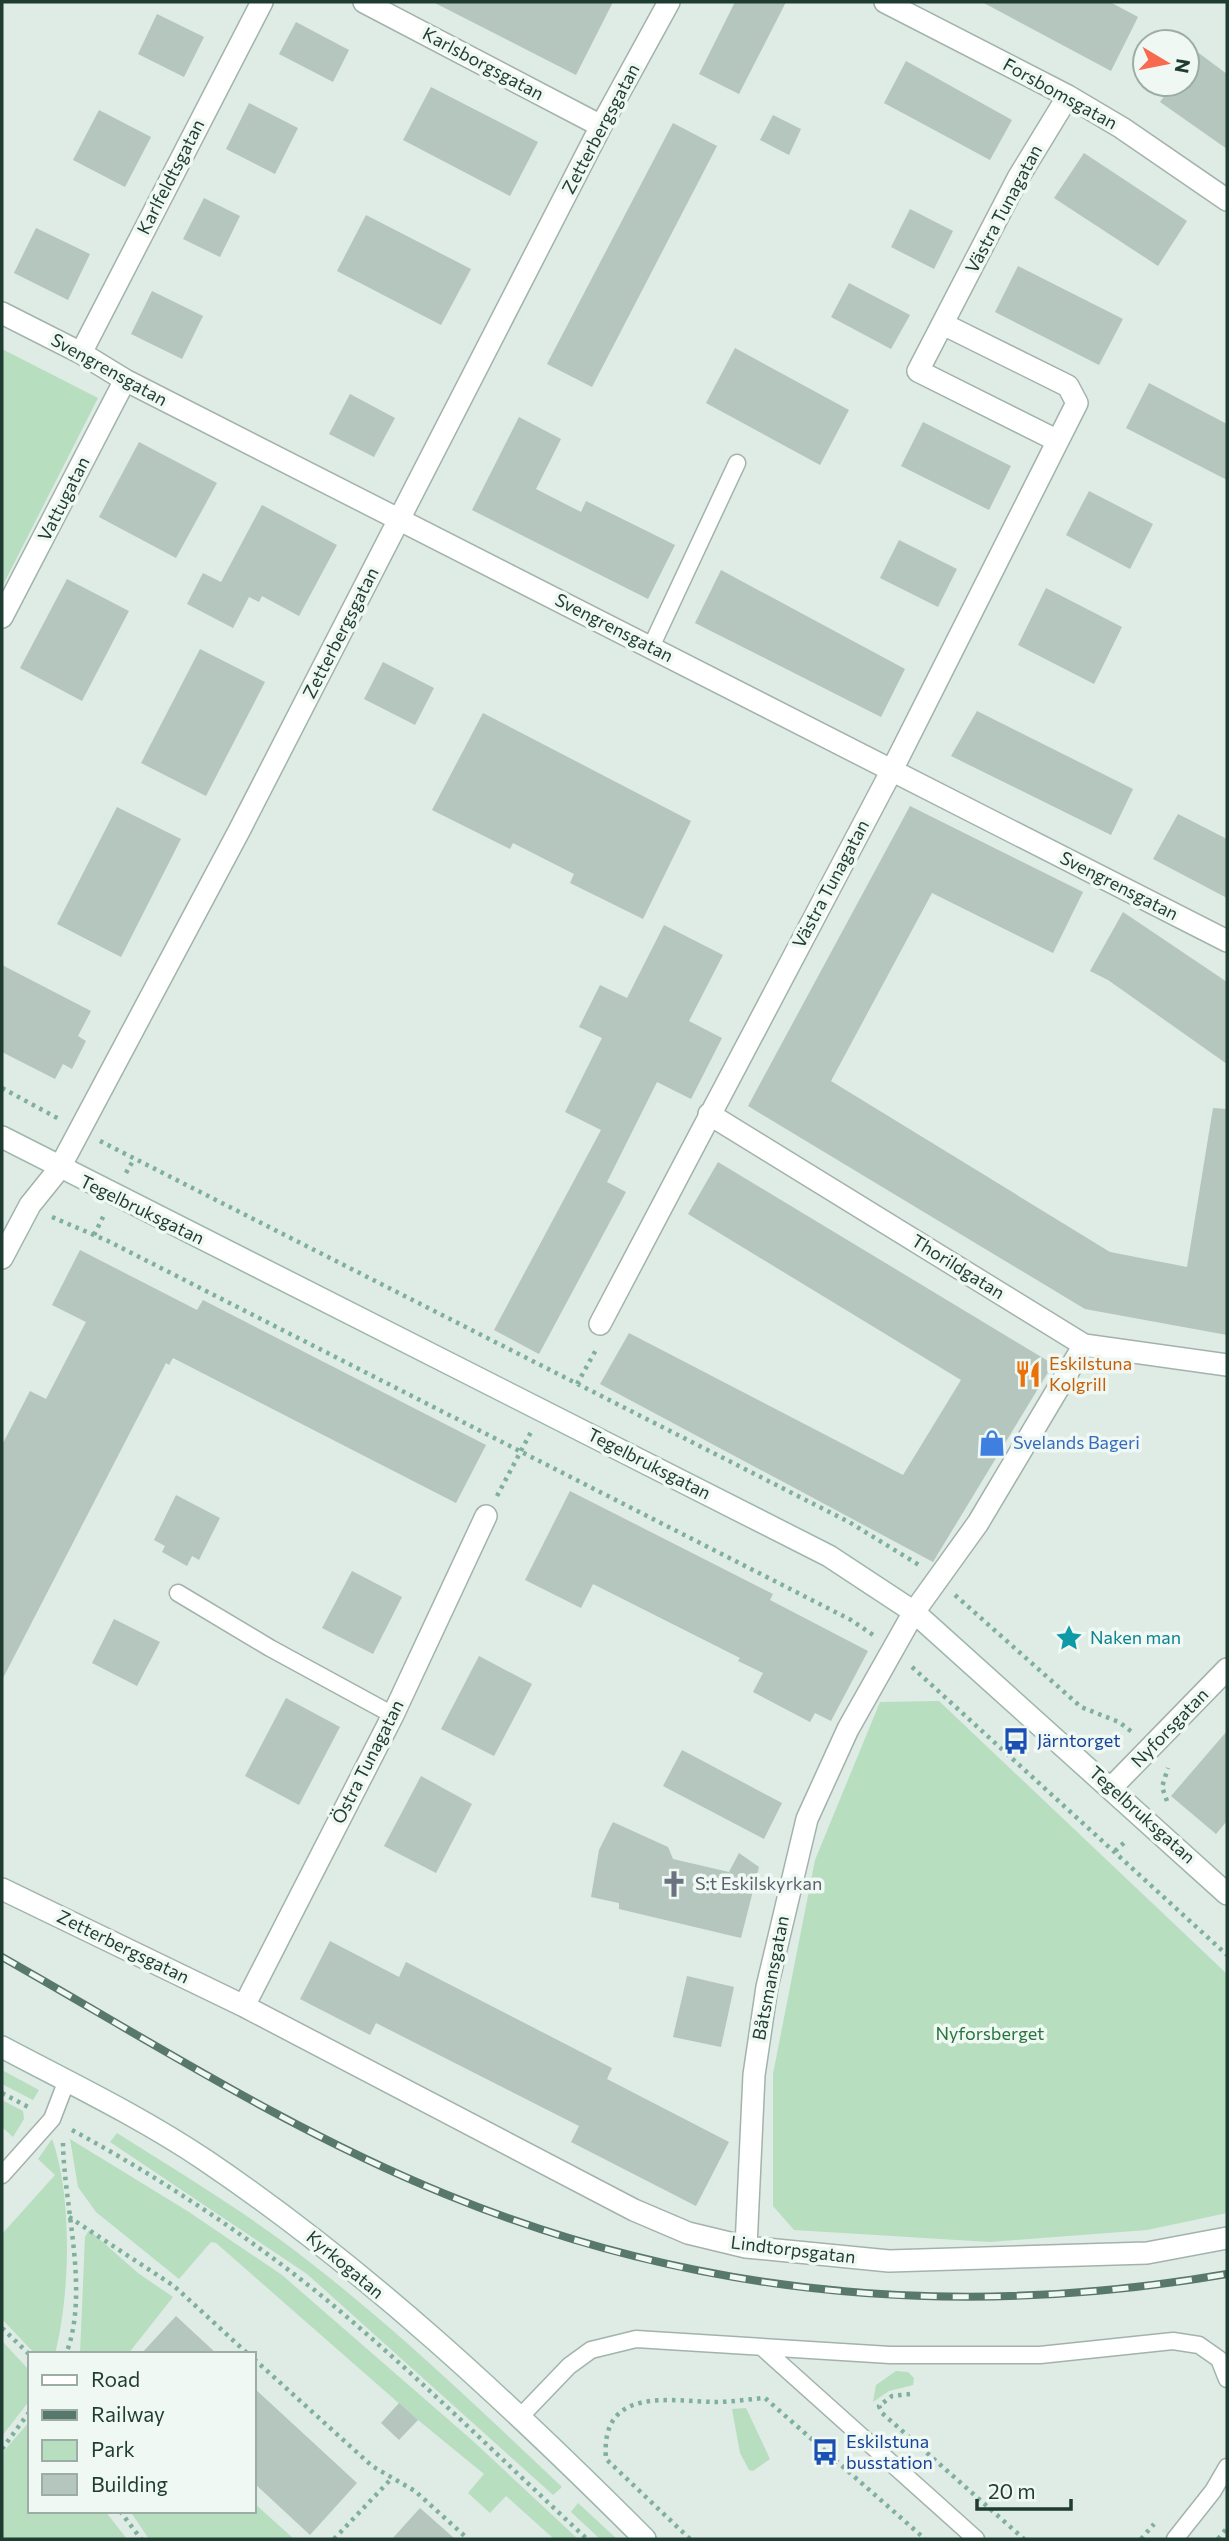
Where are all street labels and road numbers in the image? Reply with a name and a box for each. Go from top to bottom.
street label: Karlsborgsgatan [419,22,548,104]
street label: Forsbomsgatan [1000,53,1121,134]
street label: Zetterbergsgatan [557,60,644,197]
street label: Karlfeldtsgatan [132,115,209,238]
street label: Västra Tunagatan [960,141,1046,276]
street label: Svengrensgatan [47,328,172,410]
street label: Vattugatan [32,453,94,544]
street label: Zetterbergsgatan [298,563,383,702]
street label: Svengrensgatan [552,588,677,666]
street label: Västra Tunagatan [787,816,873,951]
street label: Svengrensgatan [1057,846,1182,924]
street label: Tegelbruksgatan [77,1170,208,1249]
street label: Thorildgatan [908,1229,1009,1303]
street label: Tegelbruksgatan [584,1423,715,1504]
street label: Nyforsgatan [1126,1683,1212,1771]
street label: Östra Tunagatan [326,1696,408,1827]
street label: Tegelbruksgatan [1085,1761,1200,1868]
street label: Zetterbergsgatan [54,1905,193,1988]
street label: Båtsmansgatan [747,1914,793,2042]
street label: Kyrkogatan [302,2226,389,2303]
street label: Lindtorpsgatan [729,2230,857,2268]

